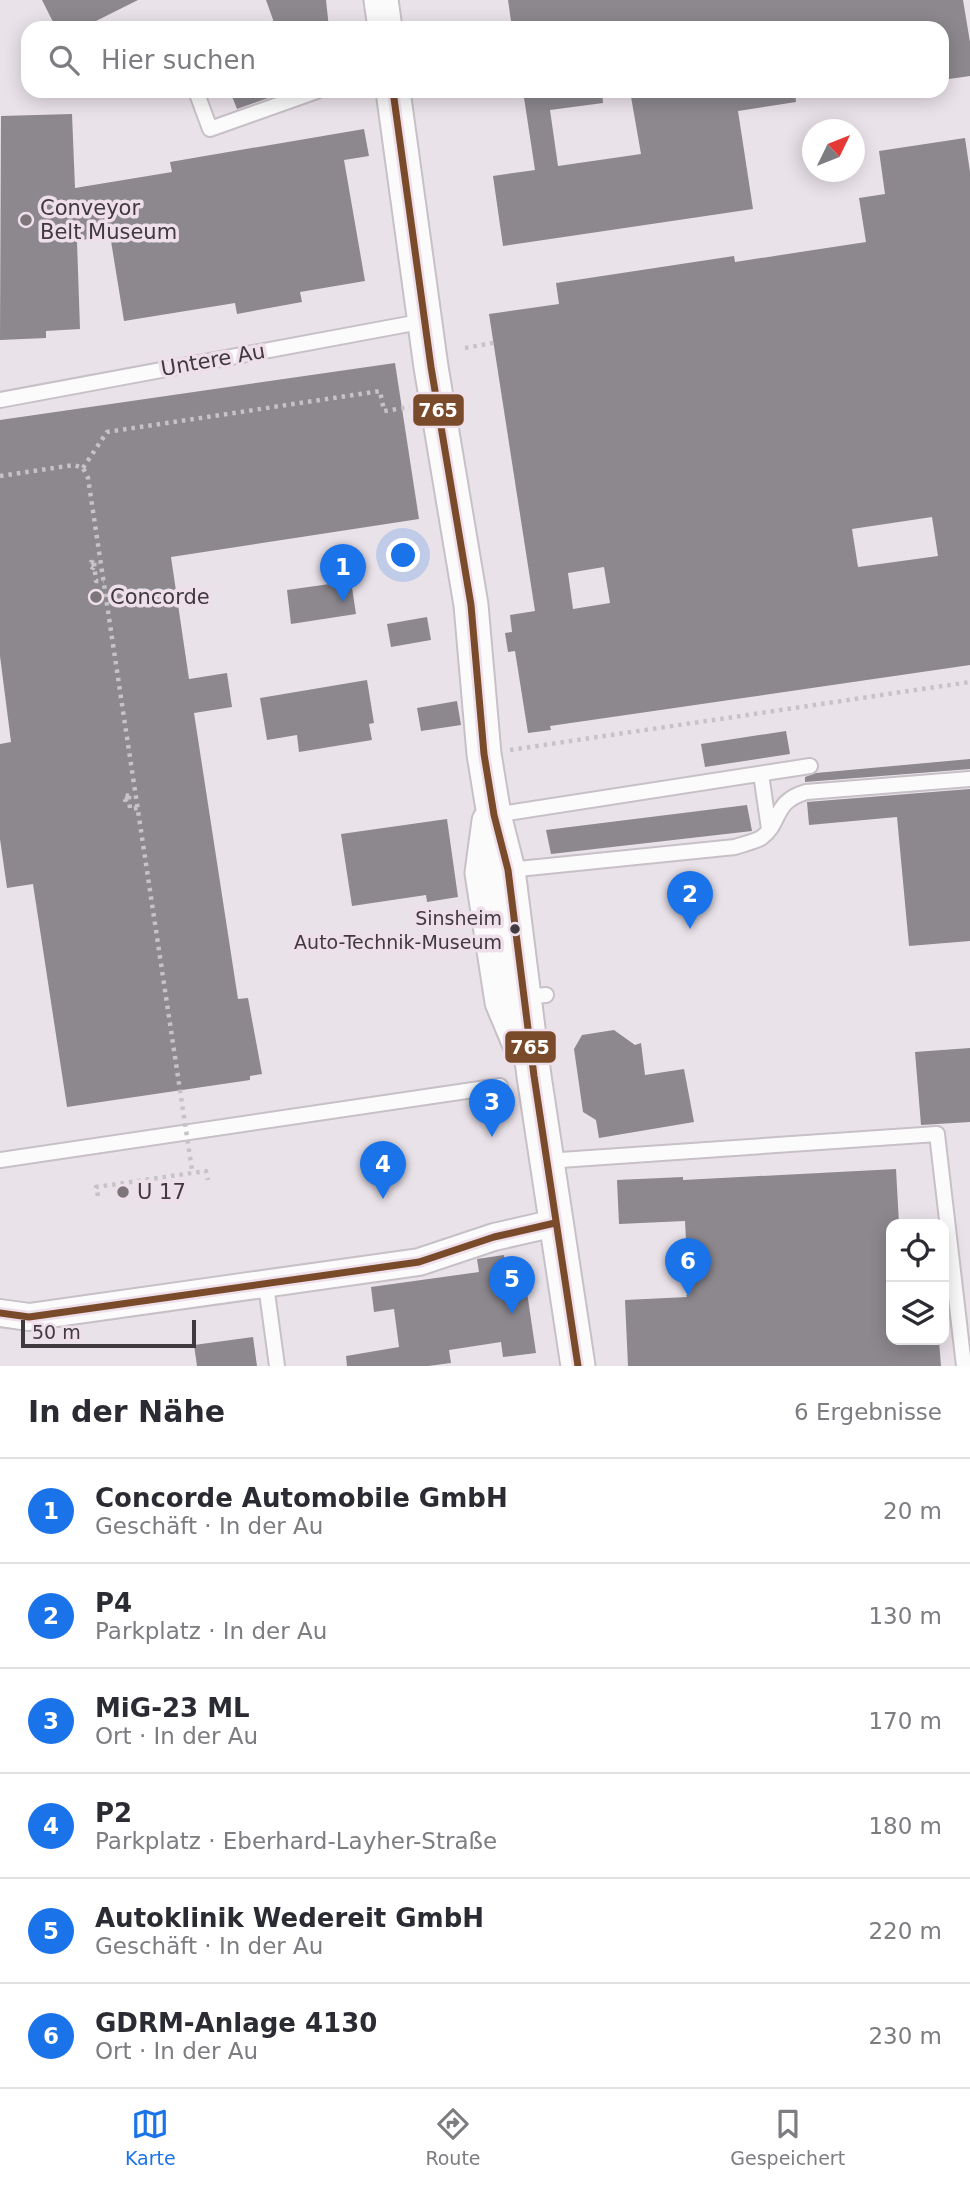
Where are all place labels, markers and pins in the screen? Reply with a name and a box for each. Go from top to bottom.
place label: Conveyor Belt Museum [40,196,177,244]
marker: Conveyor Belt Museum [18,212,34,228]
pin: 1 [320,544,366,602]
place label: Concorde [110,585,210,609]
marker: Concorde [88,589,104,605]
pin: 2 [667,871,713,929]
place label: Sinsheim Auto-Technik-Museum [294,907,502,953]
marker: Sinsheim Auto-Technik-Museum [508,922,522,936]
pin: 3 [469,1079,515,1137]
pin: 4 [360,1141,406,1199]
place label: U 17 [137,1180,186,1204]
marker: U 17 [115,1184,131,1200]
pin: 6 [665,1238,711,1296]
pin: 5 [489,1256,535,1314]

